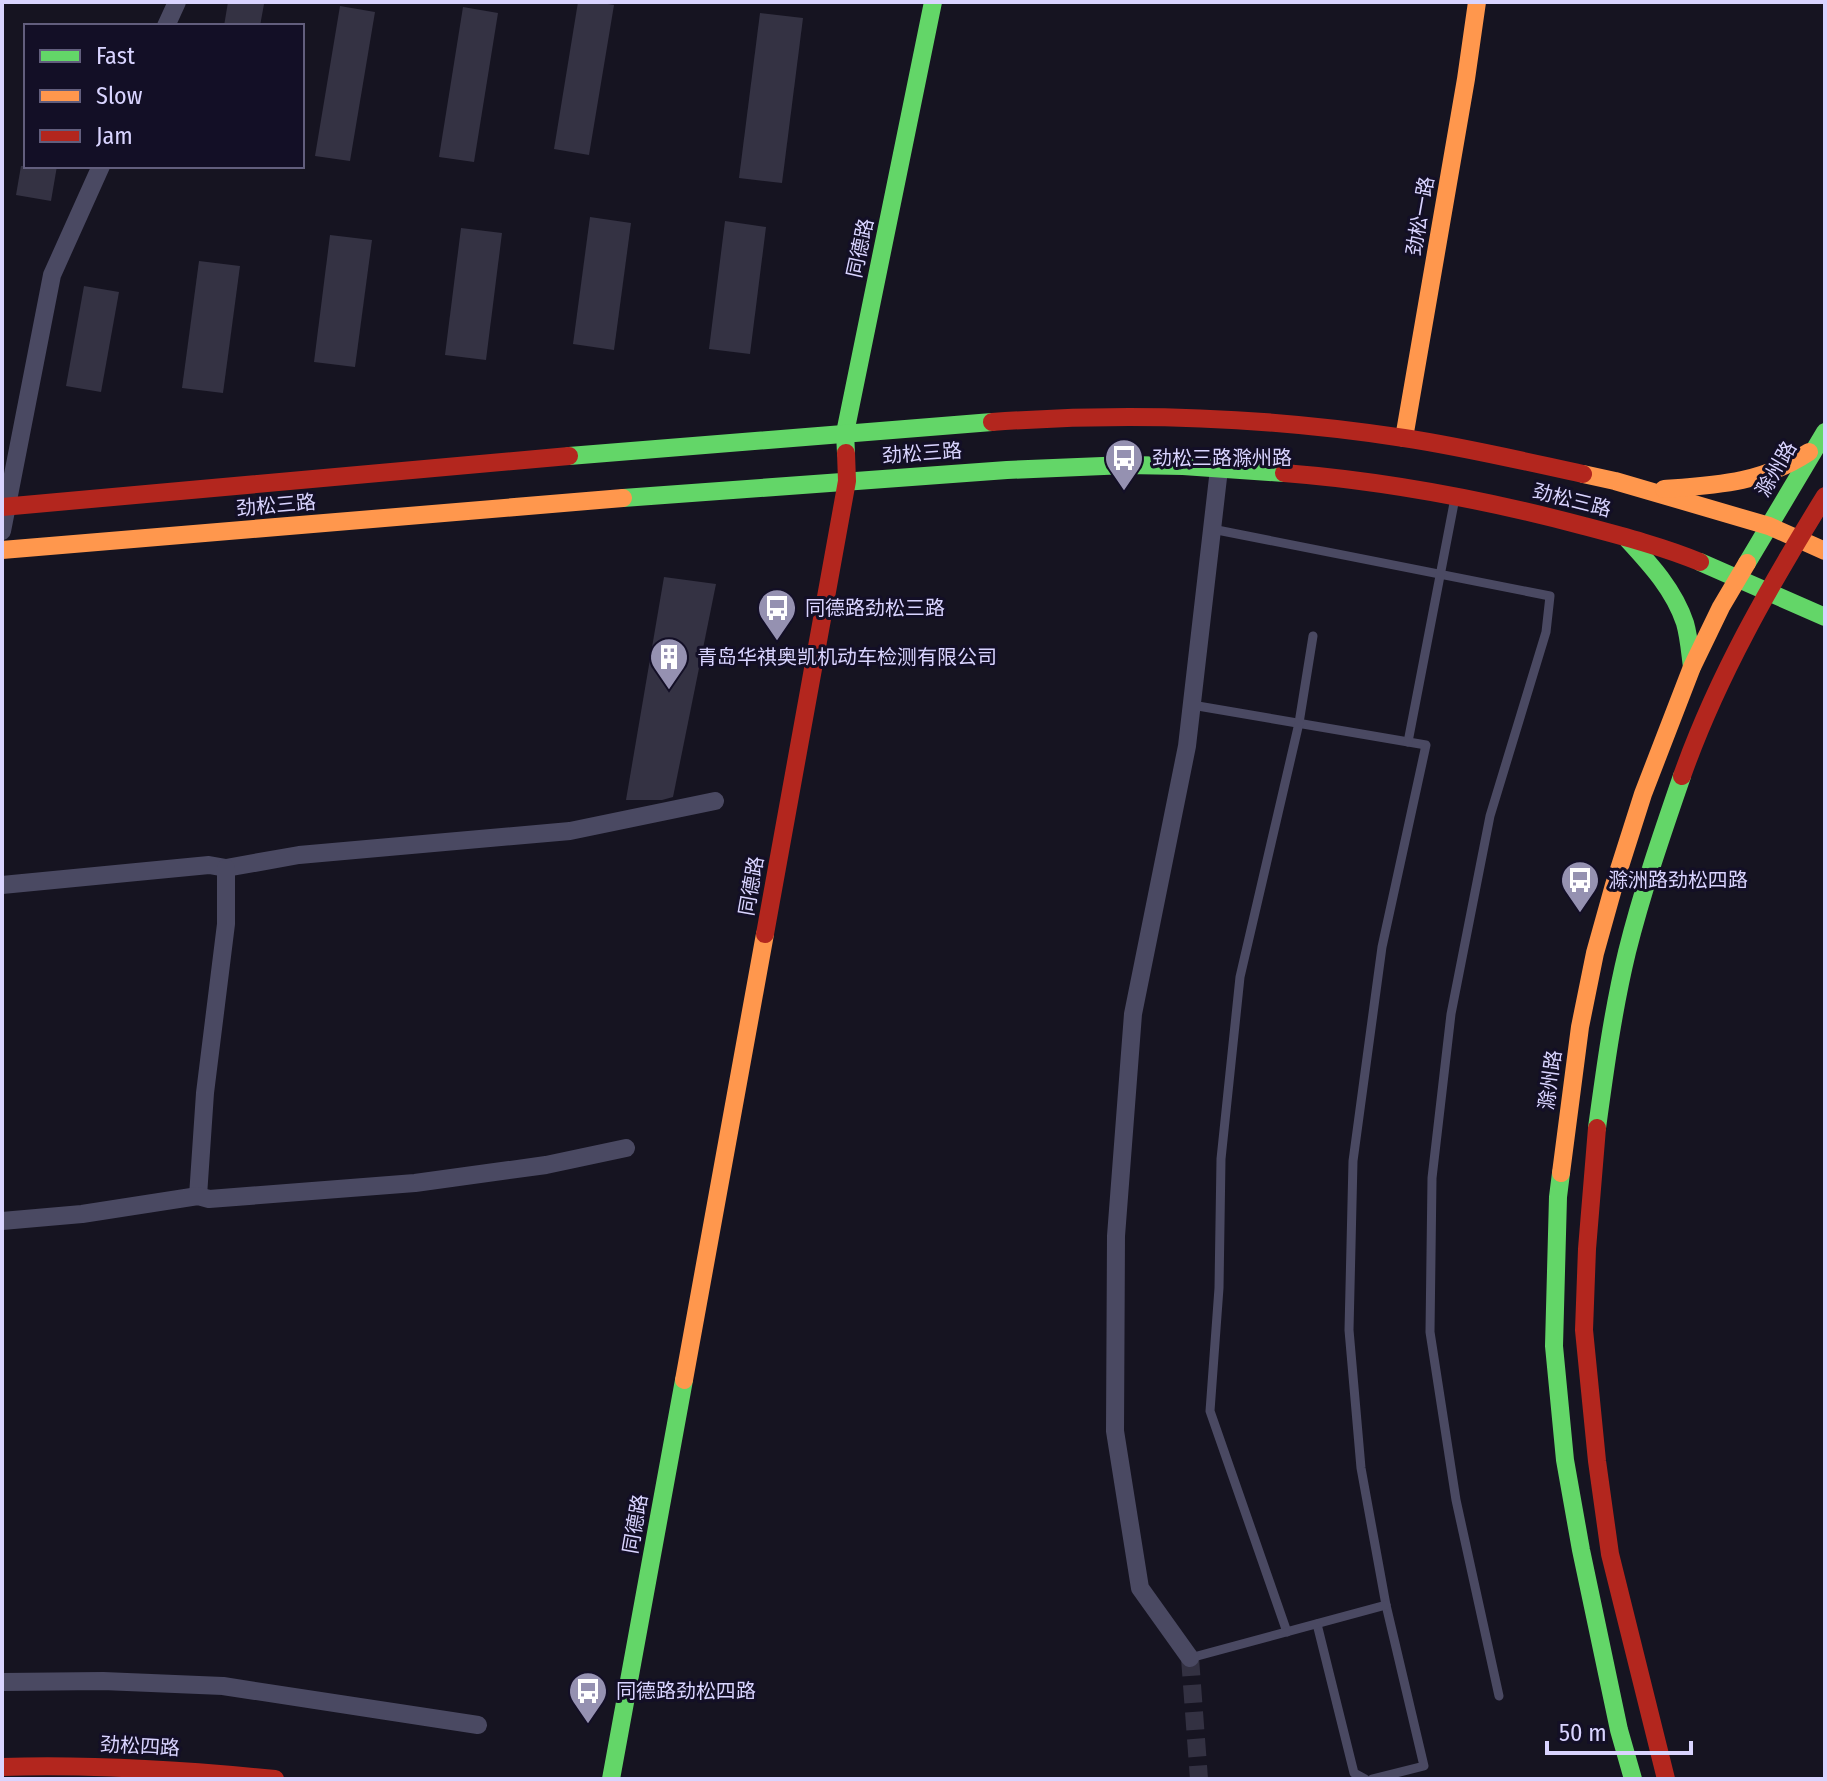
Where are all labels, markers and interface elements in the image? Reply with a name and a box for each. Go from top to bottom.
legend [24,24,304,168]
text: Fast [96,42,135,70]
text: Slow [96,82,143,110]
text: Jam [96,122,133,150]
street label: 劲松一路 [1401,175,1439,257]
street label: 同德路 [842,216,878,280]
bus stop icon: 劲松三路滁州路 [1103,437,1145,492]
street label: 滁州路 [1751,437,1801,501]
street label: 劲松三路 [881,438,963,468]
place label: 劲松三路滁州路 [1152,446,1292,470]
street label: 劲松三路 [1530,479,1614,521]
street label: 劲松三路 [235,490,317,520]
bus stop icon: 同德路劲松三路 [756,587,798,642]
place label: 同德路劲松三路 [805,596,945,620]
building icon: 青岛华祺奥凯机动车检测有限公司 [648,636,690,691]
place label: 青岛华祺奥凯机动车检测有限公司 [697,645,997,669]
street label: 同德路 [734,854,768,918]
bus stop icon: 滁洲路劲松四路 [1559,859,1601,914]
place label: 滁洲路劲松四路 [1608,868,1748,892]
street label: 滁州路 [1534,1049,1566,1111]
street label: 同德路 [618,1492,652,1556]
bus stop icon: 同德路劲松四路 [567,1670,609,1725]
place label: 同德路劲松四路 [616,1679,756,1703]
scale bar [1547,1705,1691,1755]
text: 50 m [1559,1719,1607,1747]
street label: 劲松四路 [99,1732,181,1760]

